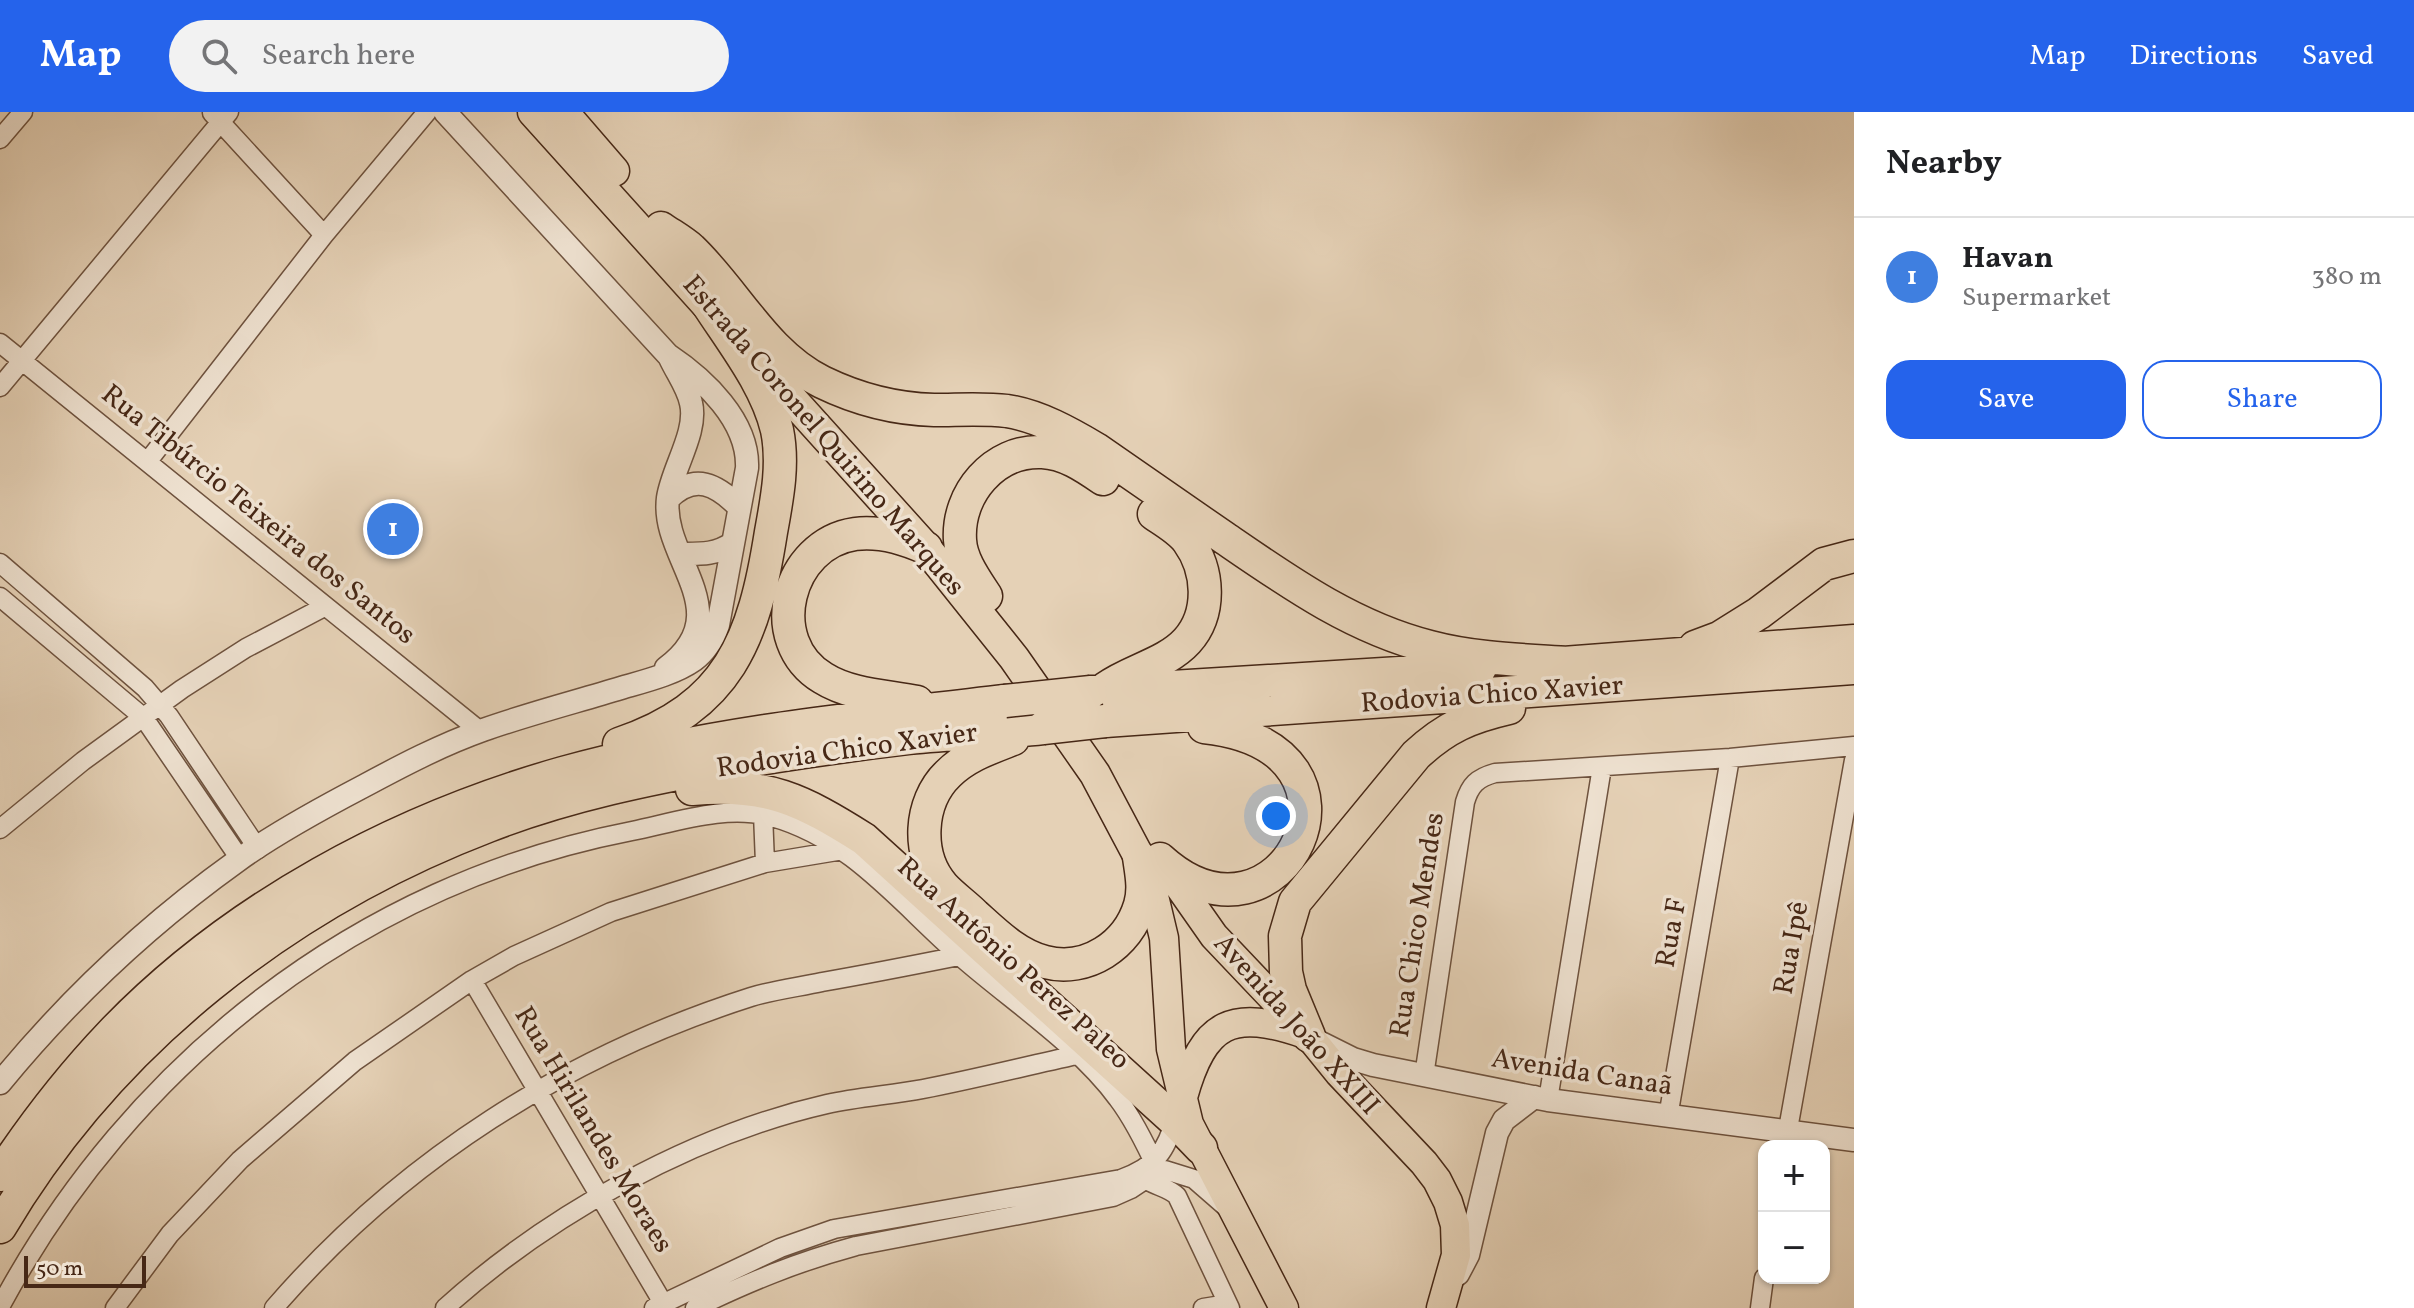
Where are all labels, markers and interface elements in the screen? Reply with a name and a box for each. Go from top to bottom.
search box [169,20,729,92]
text: Map [40,30,121,83]
icon: search [197,34,241,78]
text: Search here [261,35,415,77]
text: Map [2030,37,2086,76]
text: Directions [2130,37,2258,76]
text: Saved [2302,37,2374,76]
text: Nearby [1886,141,2002,188]
text: Havan [1962,238,2053,280]
text: 1 [1907,259,1917,295]
text: 380 m [2312,259,2382,295]
street label: Estrada Coronel Quirino Marques [673,267,973,605]
text: Supermarket [1962,280,2111,316]
button: Save [1886,360,2126,439]
button: Share [2142,360,2382,439]
street label: Rua Tibúrcio Teixeira dos Santos [92,376,424,654]
pin: 1 [367,499,419,559]
street label: Rodovia Chico Xavier [1359,666,1625,724]
street label: Rodovia Chico Xavier [714,713,980,789]
your location [1256,796,1296,836]
street label: Rua Chico Mendes [1381,810,1455,1040]
street label: Rua Antônio Perez Paleo [888,849,1138,1079]
street label: Rua F [1647,895,1697,971]
street label: Rua Ipê [1765,898,1819,998]
street label: Avenida João XXIII [1204,926,1388,1124]
street label: Rua Hirilandes Moraes [504,999,682,1261]
street label: Avenida Canaã [1489,1039,1675,1107]
map controls [1758,1140,1830,1284]
button: + [1758,1140,1830,1212]
button: − [1758,1212,1830,1284]
scale bar [24,1252,146,1288]
text: 50 m [36,1254,83,1285]

